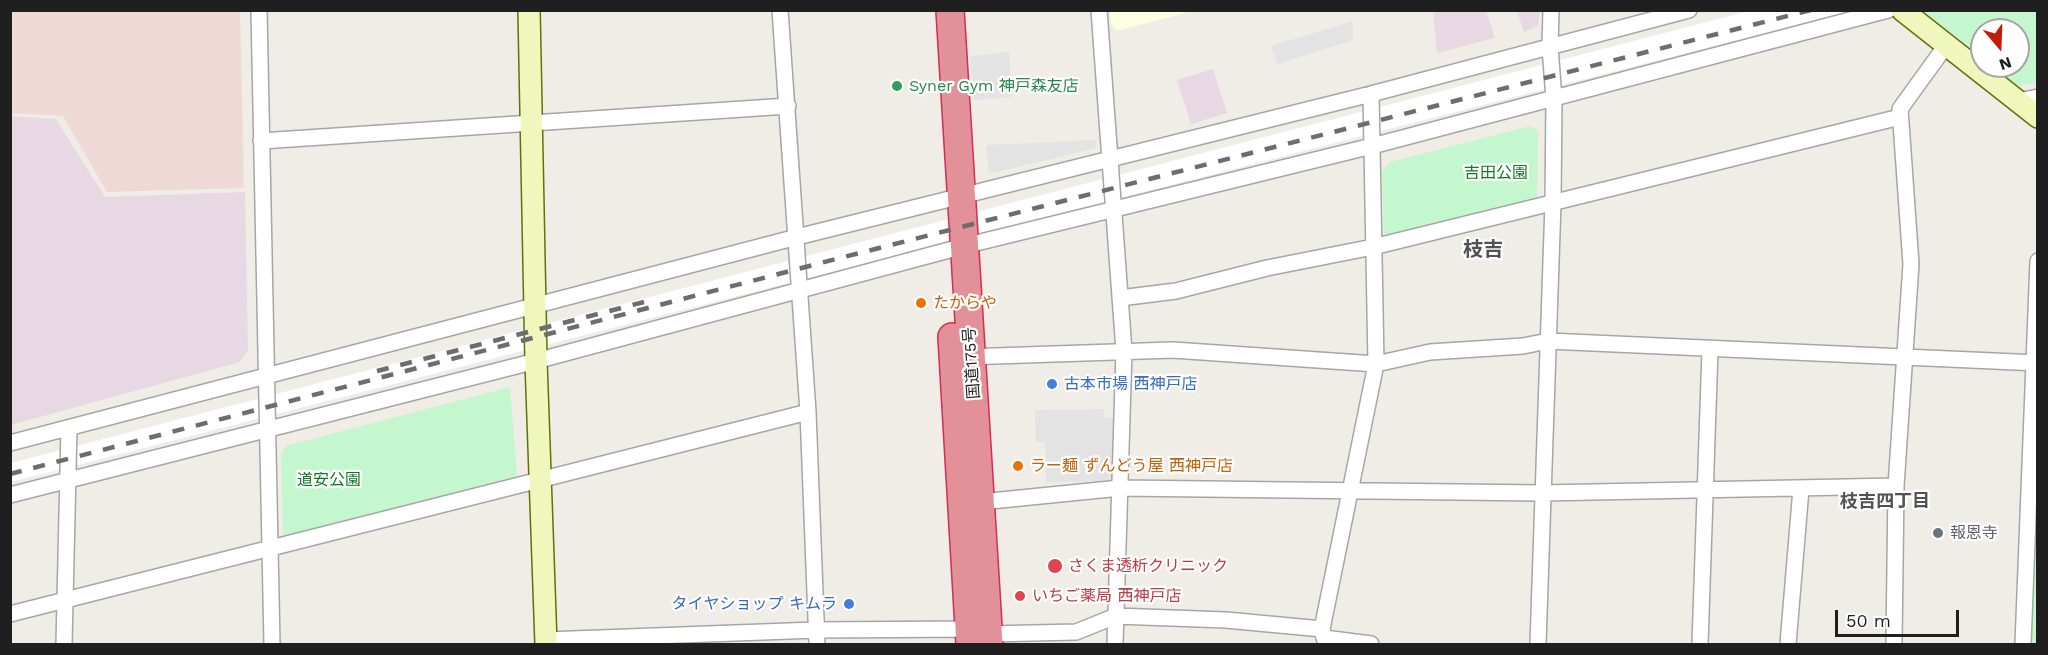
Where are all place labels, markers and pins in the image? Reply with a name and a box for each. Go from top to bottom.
place label: Syner Gym 神戸森友店 [909,76,1079,96]
marker: Syner Gym 神戸森友店 [890,79,904,93]
place label: たからや [933,293,997,313]
marker: たからや [914,296,928,310]
place label: 古本市場 西神戸店 [1064,374,1197,394]
marker: 古本市場 西神戸店 [1045,377,1059,391]
place label: ラー麺 ずんどう屋 西神戸店 [1030,456,1233,476]
marker: ラー麺 ずんどう屋 西神戸店 [1011,459,1025,473]
place label: 報恩寺 [1950,523,1998,543]
marker: 報恩寺 [1931,526,1945,540]
place label: さくま透析クリニック [1068,556,1228,576]
marker: さくま透析クリニック [1046,557,1064,575]
place label: いちご薬局 西神戸店 [1032,586,1181,606]
marker: いちご薬局 西神戸店 [1013,589,1027,603]
place label: タイヤショップ キムラ [672,594,837,614]
marker: タイヤショップ キムラ [842,597,856,611]

